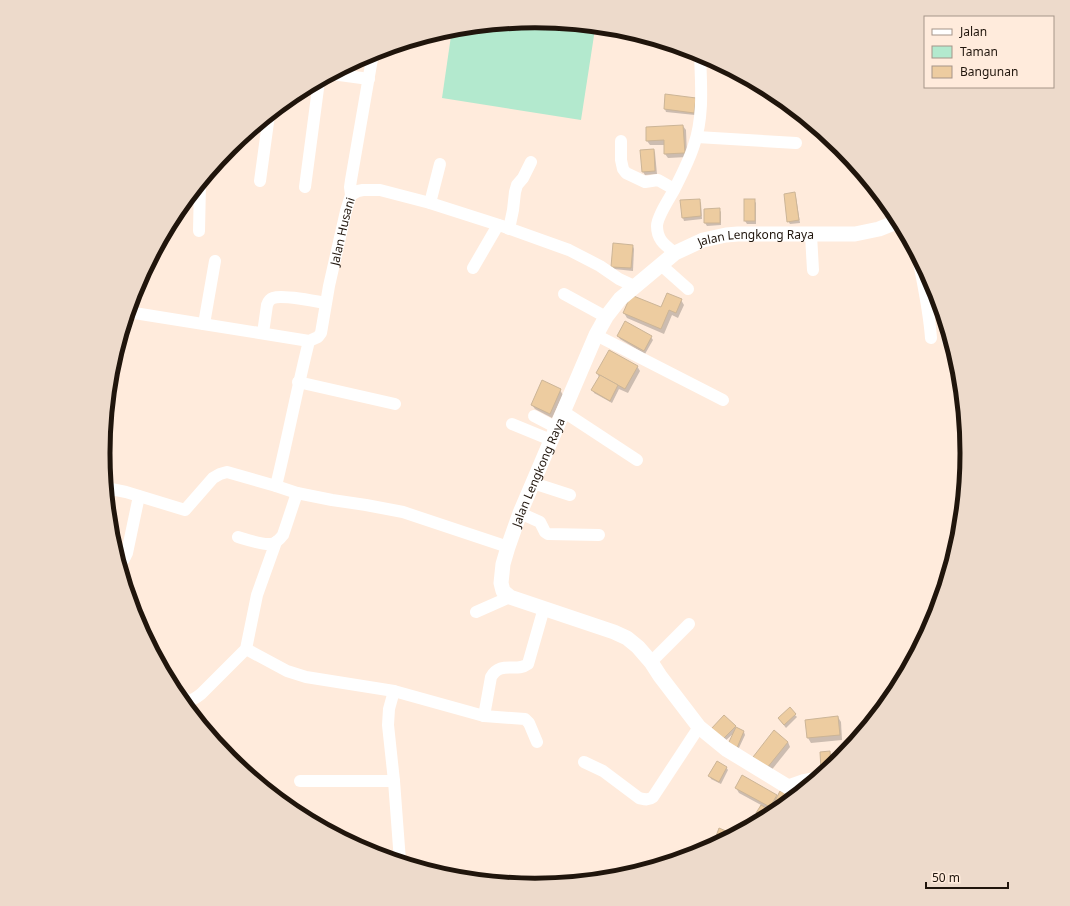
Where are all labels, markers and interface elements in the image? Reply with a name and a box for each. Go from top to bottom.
legend [924,16,1054,88]
text: Jalan [959,23,987,40]
text: Taman [960,43,998,60]
text: Bangunan [960,63,1018,80]
street label: Jalan Husani [325,195,358,268]
street label: Jalan Lengkong Raya [694,225,814,250]
street label: Jalan Lengkong Raya [507,415,568,530]
scale bar [926,864,1008,890]
text: 50 m [932,869,960,886]

